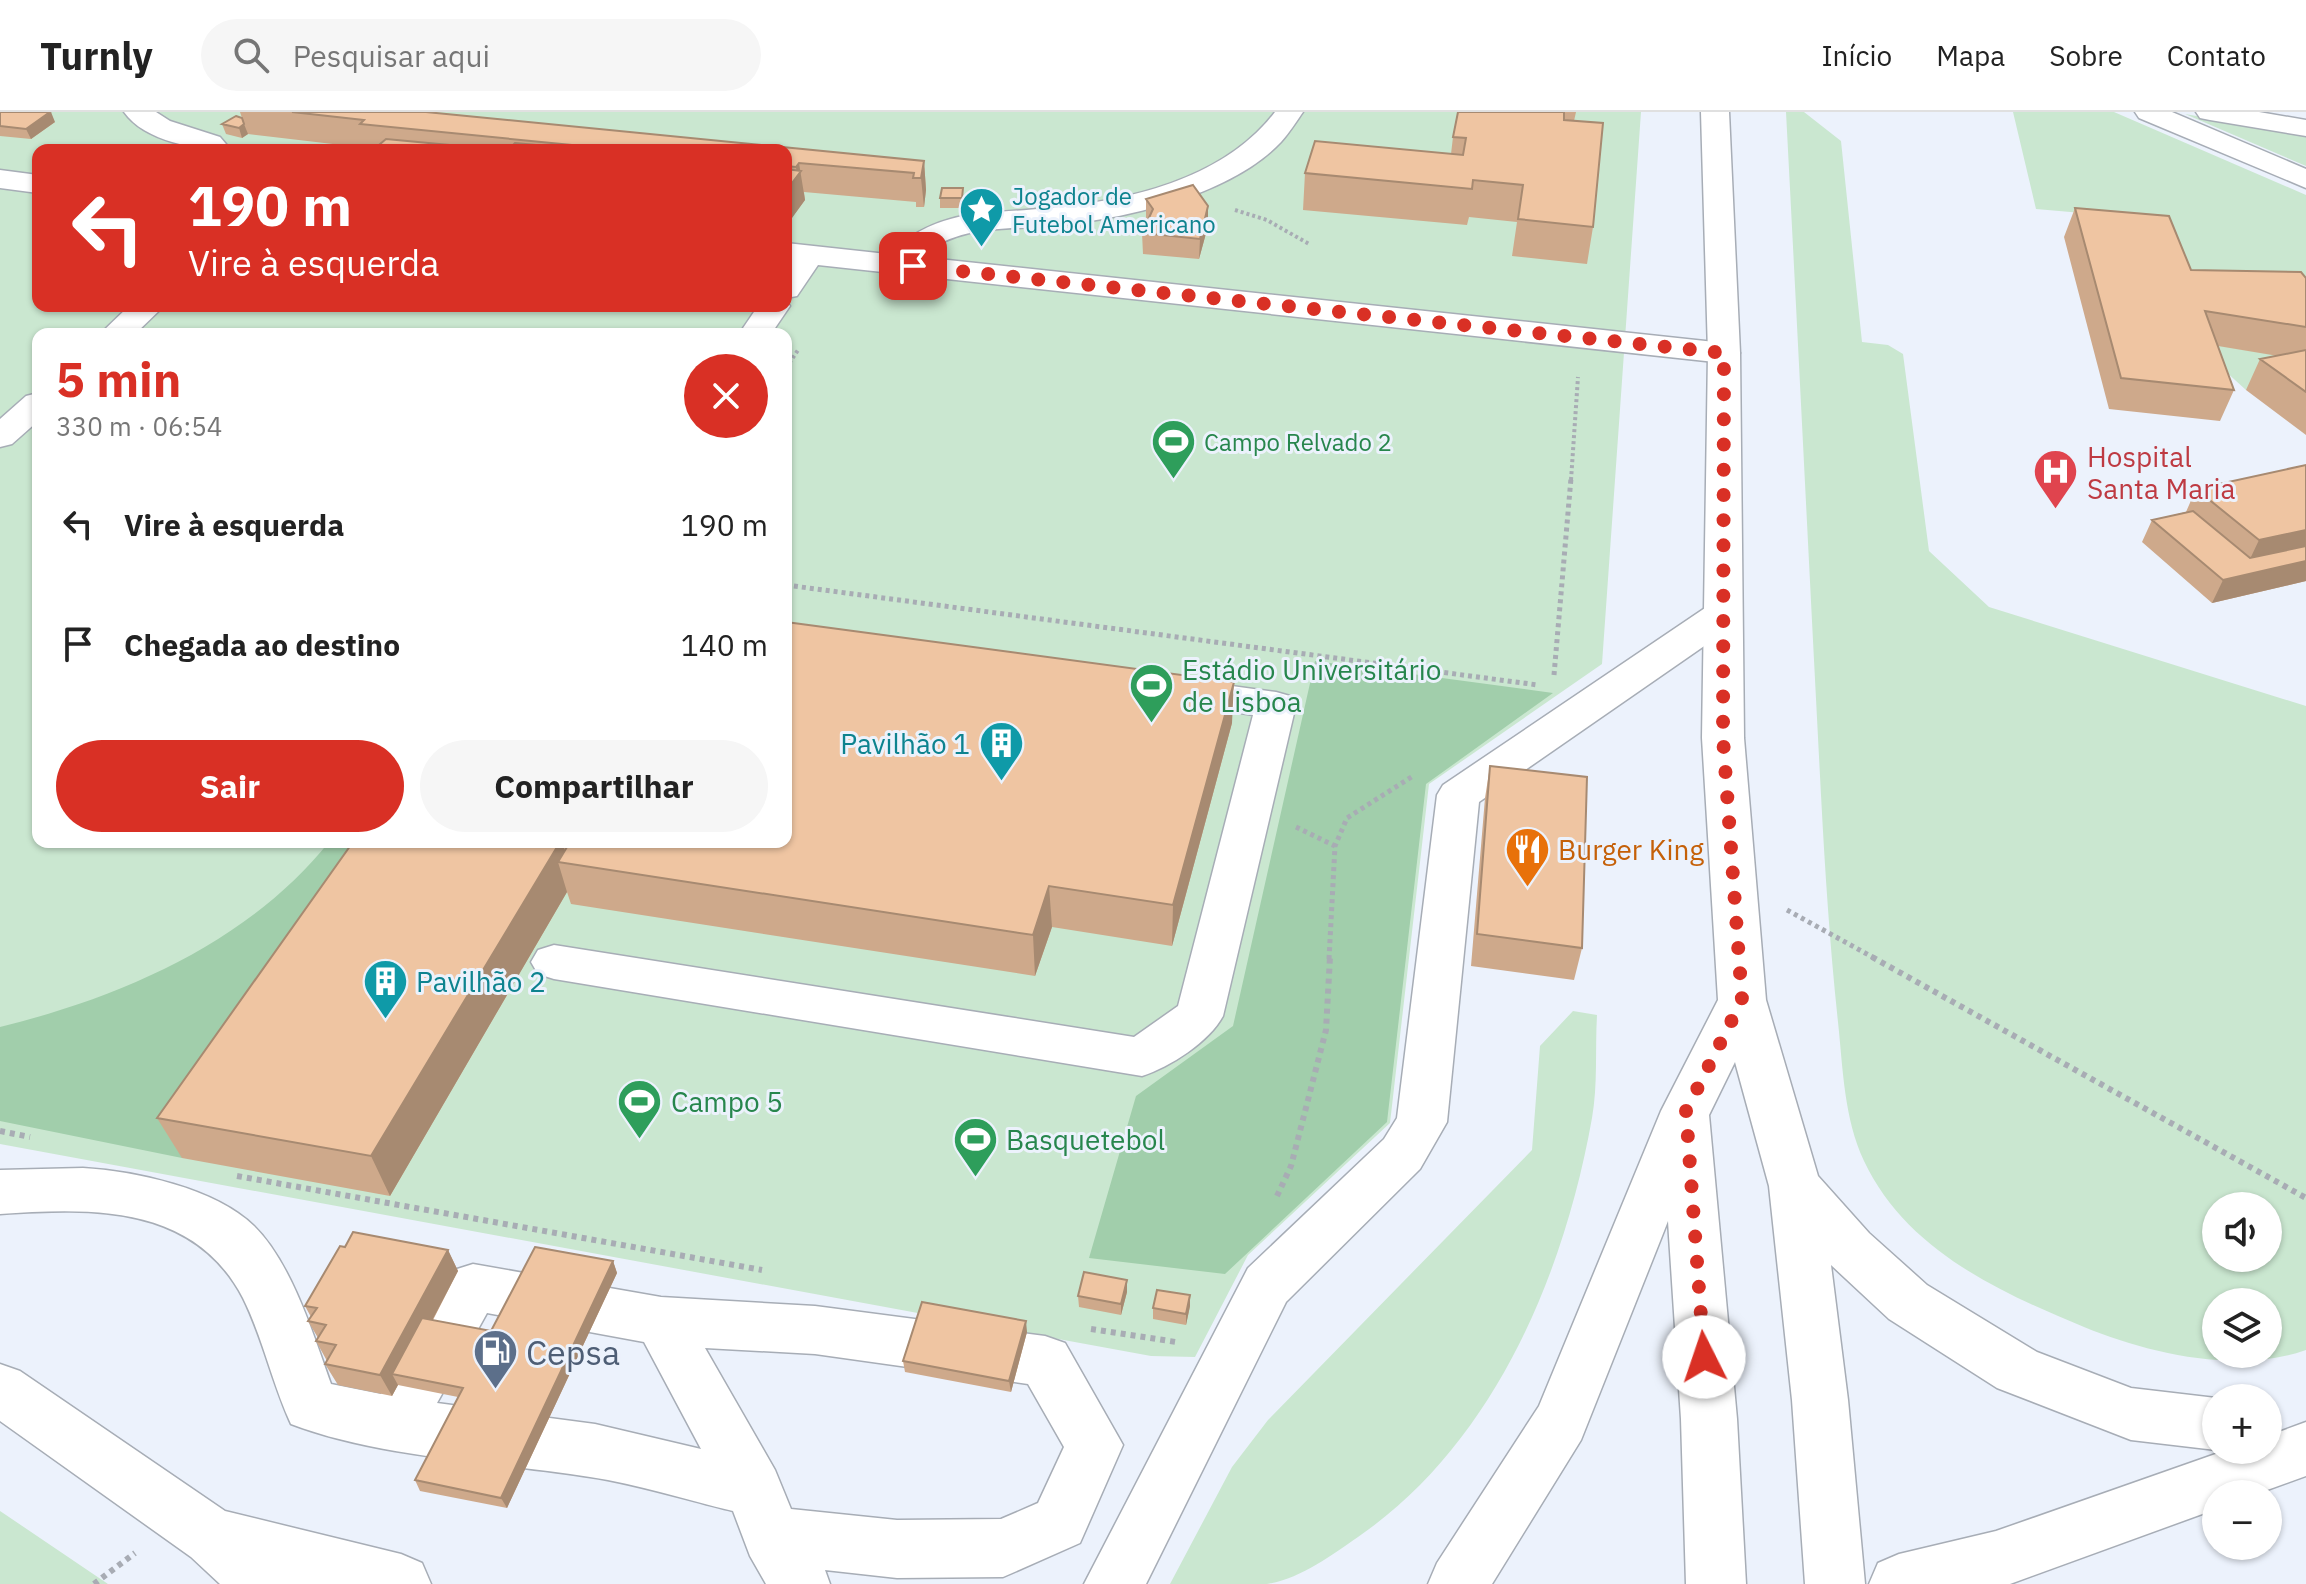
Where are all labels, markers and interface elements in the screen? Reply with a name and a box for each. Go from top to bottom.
search box [201,19,761,91]
text: Turnly [40,31,153,80]
icon: search [229,33,273,77]
text: Pesquisar aqui [293,36,490,75]
text: Início [1821,37,1892,74]
text: Mapa [1936,37,2005,74]
text: Sobre [2049,37,2123,74]
text: Contato [2167,37,2266,74]
text: 190 m [188,169,352,241]
icon: left [56,176,160,280]
place label: Jogador de Futebol Americano [1012,180,1216,240]
place icon: Jogador de Futebol Americano [957,186,1005,249]
pin [879,232,947,300]
text: Vire à esquerda [188,239,439,286]
icon: arrive [891,244,935,288]
text: 5 min [56,348,181,410]
button: close [684,354,768,438]
text: 330 m · 06:54 [56,409,222,443]
sports icon: Campo Relvado 2 [1149,418,1197,481]
place label: Campo Relvado 2 [1204,426,1392,458]
place label: Hospital Santa Maria [2087,438,2235,507]
hospital icon: Hospital Santa Maria [2032,448,2080,511]
icon: left [56,502,100,546]
text: Vire à esquerda [124,505,344,544]
text: 190 m [681,505,768,544]
icon: arrive [56,622,100,666]
text: Chegada ao destino [124,625,400,664]
text: 140 m [681,625,768,664]
place label: Estádio Universitário de Lisboa [1182,651,1442,720]
sports icon: Estádio Universitário de Lisboa [1127,661,1175,724]
building icon: Pavilhão 1 [977,719,1025,782]
place label: Pavilhão 1 [840,725,970,762]
button: Sair [56,740,404,832]
button: Compartilhar [420,740,768,832]
restaurant icon: Burger King [1503,825,1551,888]
place label: Burger King [1558,831,1704,868]
building icon: Pavilhão 2 [361,957,409,1020]
place label: Pavilhão 2 [416,963,546,1000]
sports icon: Campo 5 [616,1077,664,1140]
place label: Campo 5 [671,1083,783,1120]
sports icon: Basquetebol [951,1115,999,1178]
place label: Basquetebol [1006,1121,1165,1158]
map controls [2202,1192,2282,1560]
button: sound [2202,1192,2282,1272]
button: layers [2202,1288,2282,1368]
position arrow [1662,1315,1746,1399]
fuel station icon: Cepsa [471,1328,519,1391]
place label: Cepsa [526,1330,620,1374]
button: + [2202,1384,2282,1464]
button: − [2202,1480,2282,1560]

